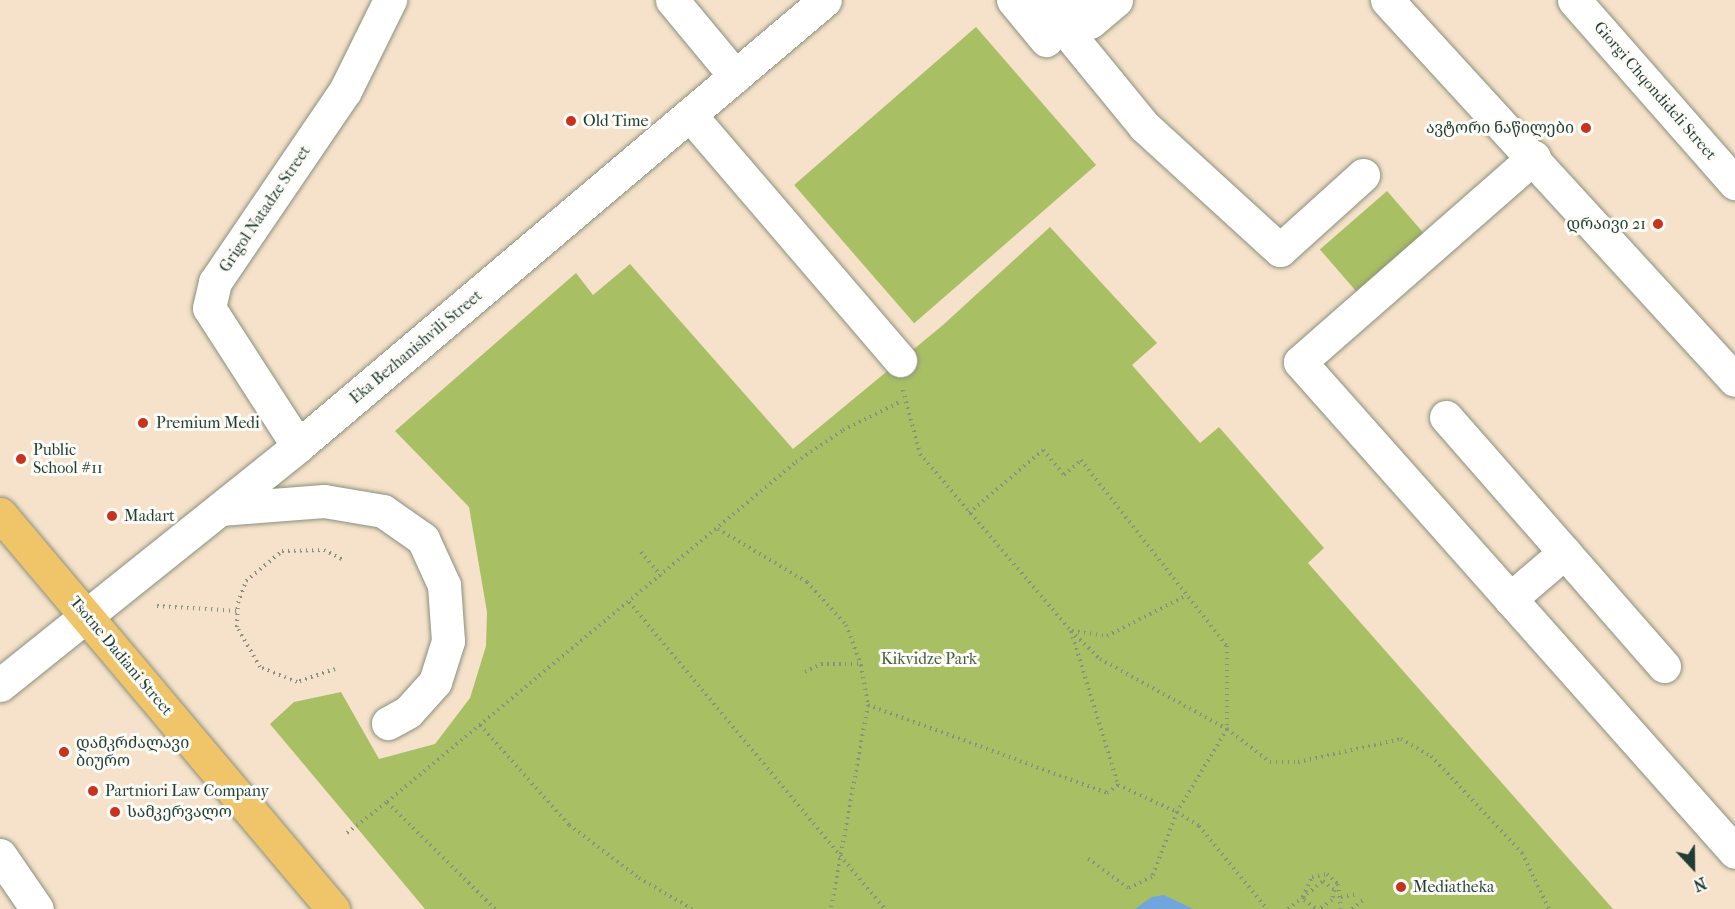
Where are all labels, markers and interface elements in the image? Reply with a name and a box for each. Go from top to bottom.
street label: Giorgi Chqondideli Street [1590,18,1720,164]
place label: Old Time [583,111,648,131]
marker: Old Time [564,114,578,128]
place label: ავტორი ნაწილები [1426,118,1574,138]
marker: ავტორი ნაწილები [1579,121,1593,135]
street label: Grigol Natadze Street [215,142,315,276]
place label: დრაივი 21 [1567,214,1646,234]
marker: დრაივი 21 [1651,217,1665,231]
street label: Eka Bezhanishvili Street [346,286,486,408]
place label: Premium Medi [156,413,260,433]
marker: Premium Medi [134,414,152,432]
place label: Public School #11 [33,440,103,478]
marker: Public School #11 [14,452,28,466]
place label: Madart [124,506,175,526]
marker: Madart [105,509,119,523]
street label: Tsotne Dadiani Street [65,592,177,720]
park label: Kikvidze Park [881,649,977,669]
place label: დამკრძალავი ბიურო [76,733,189,771]
marker: დამკრძალავი ბიურო [57,745,71,759]
place label: Partniori Law Company [105,781,269,801]
marker: Partniori Law Company [86,784,100,798]
place label: სამკერვალო [127,802,232,822]
marker: სამკერვალო [108,805,122,819]
north arrow [1663,837,1723,897]
text: N [1691,873,1709,895]
place label: Mediatheka [1413,877,1494,897]
marker: Mediatheka [1394,880,1408,894]

